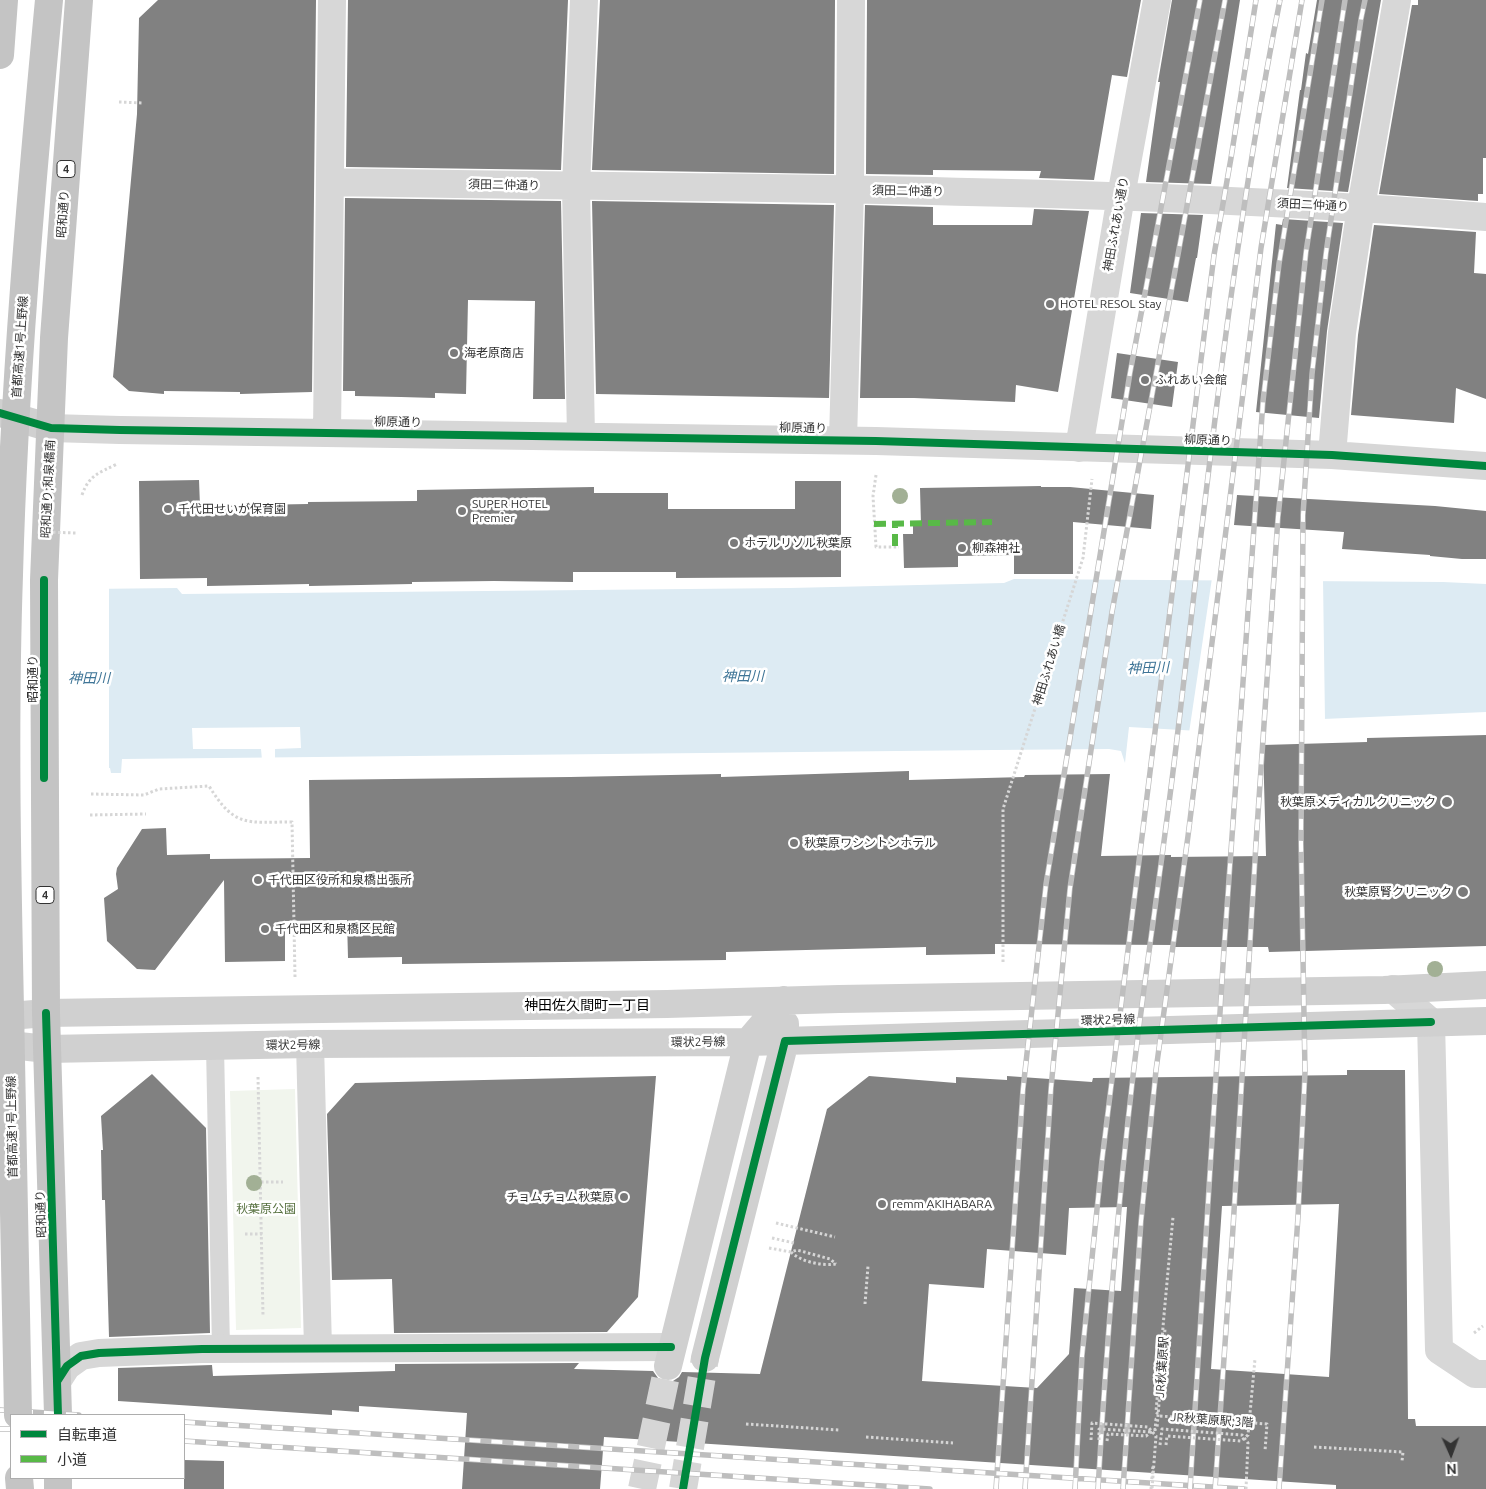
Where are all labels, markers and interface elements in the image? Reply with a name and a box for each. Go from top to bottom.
road number: 4 [57,160,75,178]
street label: 神田ふれあい通り [1101,175,1131,273]
street label: 須田二仲通り [468,177,540,193]
street label: 須田二仲通り [872,183,944,199]
street label: 昭和通り [54,190,72,238]
street label: 須田二仲通り [1277,196,1349,214]
street label: 首都高速1号上野線 [9,295,31,399]
place label: HOTEL RESOL Stay [1060,297,1161,311]
marker: HOTEL RESOL Stay [1044,298,1056,310]
place label: 海老原商店 [464,346,524,360]
marker: 海老原商店 [448,347,460,359]
place label: ふれあい会館 [1155,373,1227,387]
marker: ふれあい会館 [1139,374,1151,386]
street label: 柳原通り [374,414,422,430]
street label: 柳原通り [779,420,827,436]
street label: 柳原通り [1184,432,1232,448]
street label: 昭和通り;和泉橋南 [38,439,58,539]
place label: SUPER HOTEL Premier [472,497,548,525]
place label: 千代田せいが保育園 [178,502,286,516]
marker: 千代田せいが保育園 [162,503,174,515]
marker: SUPER HOTEL Premier [456,505,468,517]
place label: ホテルリソル秋葉原 [744,536,852,550]
marker: ホテルリソル秋葉原 [728,537,740,549]
place label: 柳森神社 [972,541,1020,555]
marker: 柳森神社 [956,542,968,554]
street label: 神田ふれあい橋 [1030,623,1068,707]
street label: 昭和通り [26,655,40,703]
water label: 神田川 [1127,659,1169,677]
water label: 神田川 [722,668,764,684]
water label: 神田川 [68,670,110,686]
place label: 秋葉原メディカルクリニック [1280,795,1436,809]
marker: 秋葉原メディカルクリニック [1440,795,1454,809]
place label: 秋葉原ワシントンホテル [804,836,936,850]
marker: 秋葉原ワシントンホテル [788,837,800,849]
place label: 千代田区役所和泉橋出張所 [268,873,412,887]
marker: 千代田区役所和泉橋出張所 [252,874,264,886]
place label: 秋葉原腎クリニック [1344,885,1452,899]
marker: 秋葉原腎クリニック [1456,885,1470,899]
road number: 4 [36,886,54,904]
place label: 千代田区和泉橋区民館 [275,922,395,936]
marker: 千代田区和泉橋区民館 [259,923,271,935]
district label: 神田佐久間町一丁目 [524,997,650,1013]
street label: 環状2号線 [1080,1012,1136,1028]
street label: 環状2号線 [670,1034,726,1050]
street label: 環状2号線 [265,1037,321,1053]
street label: 首都高速1号上野線 [4,1075,20,1179]
street label: 昭和通り [33,1190,49,1238]
place label: チョムチョム秋葉原 [506,1190,614,1204]
marker: チョムチョム秋葉原 [618,1191,630,1203]
place label: remm AKIHABARA [892,1197,992,1211]
marker: remm AKIHABARA [876,1198,888,1210]
park label: 秋葉原公園 [236,1202,296,1216]
street label: JR秋葉原駅 [1153,1336,1171,1398]
street label: JR秋葉原駅;3階 [1170,1410,1254,1430]
legend [10,1414,185,1479]
text: 自転車道 [57,1426,117,1443]
north arrow [1426,1429,1476,1479]
text: 小道 [57,1451,87,1468]
text: N [1446,1461,1457,1477]

